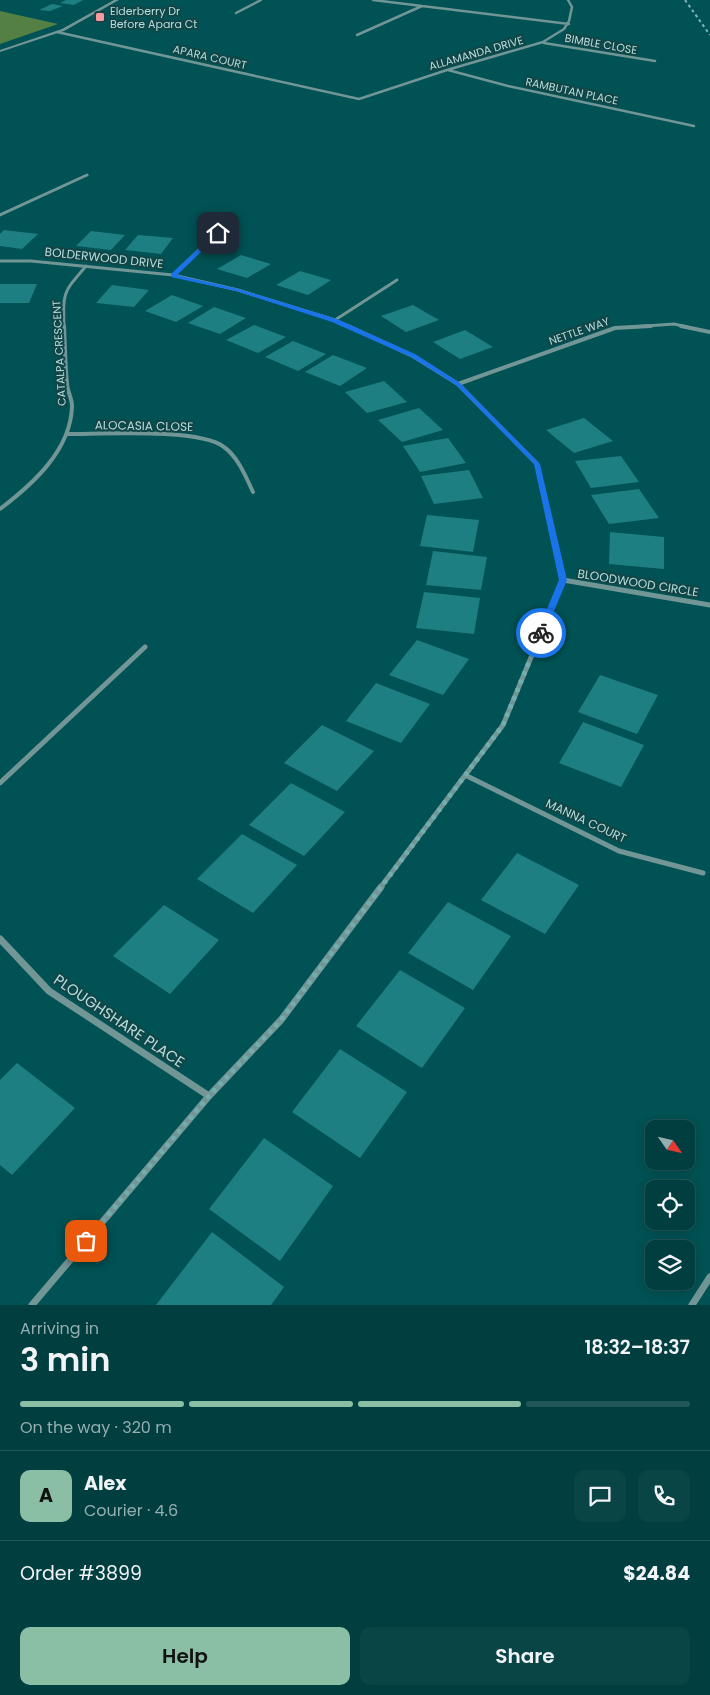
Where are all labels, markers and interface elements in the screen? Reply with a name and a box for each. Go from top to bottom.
place label: Elderberry Dr Before Apara Ct [110,3,197,32]
marker: Elderberry Dr Before Apara Ct [94,11,106,23]
street label: BIMBLE CLOSE [564,30,638,58]
street label: ALLAMANDA DRIVE [427,32,525,74]
street label: APARA COURT [171,41,249,73]
street label: RAMBUTAN PLACE [524,73,620,109]
pin [197,212,239,254]
icon: home [204,219,232,247]
street label: BOLDERWOOD DRIVE [44,243,164,272]
street label: CATALPA CRESCENT [48,300,70,406]
street label: NETTLE WAY [547,313,612,349]
street label: ALOCASIA CLOSE [95,416,193,435]
street label: BLOODWOOD CIRCLE [576,565,700,600]
courier [516,608,566,658]
icon: bike [527,619,555,647]
street label: MANNA COURT [543,794,630,847]
street label: PLOUGHSHARE PLACE [50,969,189,1072]
north arrow [645,1120,695,1170]
map controls [645,1120,695,1290]
button: locate [645,1180,695,1230]
pin [65,1220,107,1262]
icon: bag [72,1227,100,1255]
button: layers [645,1240,695,1290]
text: Arriving in [20,1317,99,1340]
text: 18:32–18:37 [584,1334,690,1361]
text: 3 min [20,1337,110,1382]
text: On the way · 320 m [20,1416,172,1439]
text: Alex [84,1470,126,1497]
button: chat [574,1470,626,1522]
button: phone [638,1470,690,1522]
text: A [39,1482,53,1509]
text: Courier · 4.6 [84,1499,178,1522]
text: Order #3899 [20,1560,142,1587]
text: $24.84 [623,1560,690,1587]
button: Help [20,1627,350,1685]
button: Share [360,1627,690,1685]

